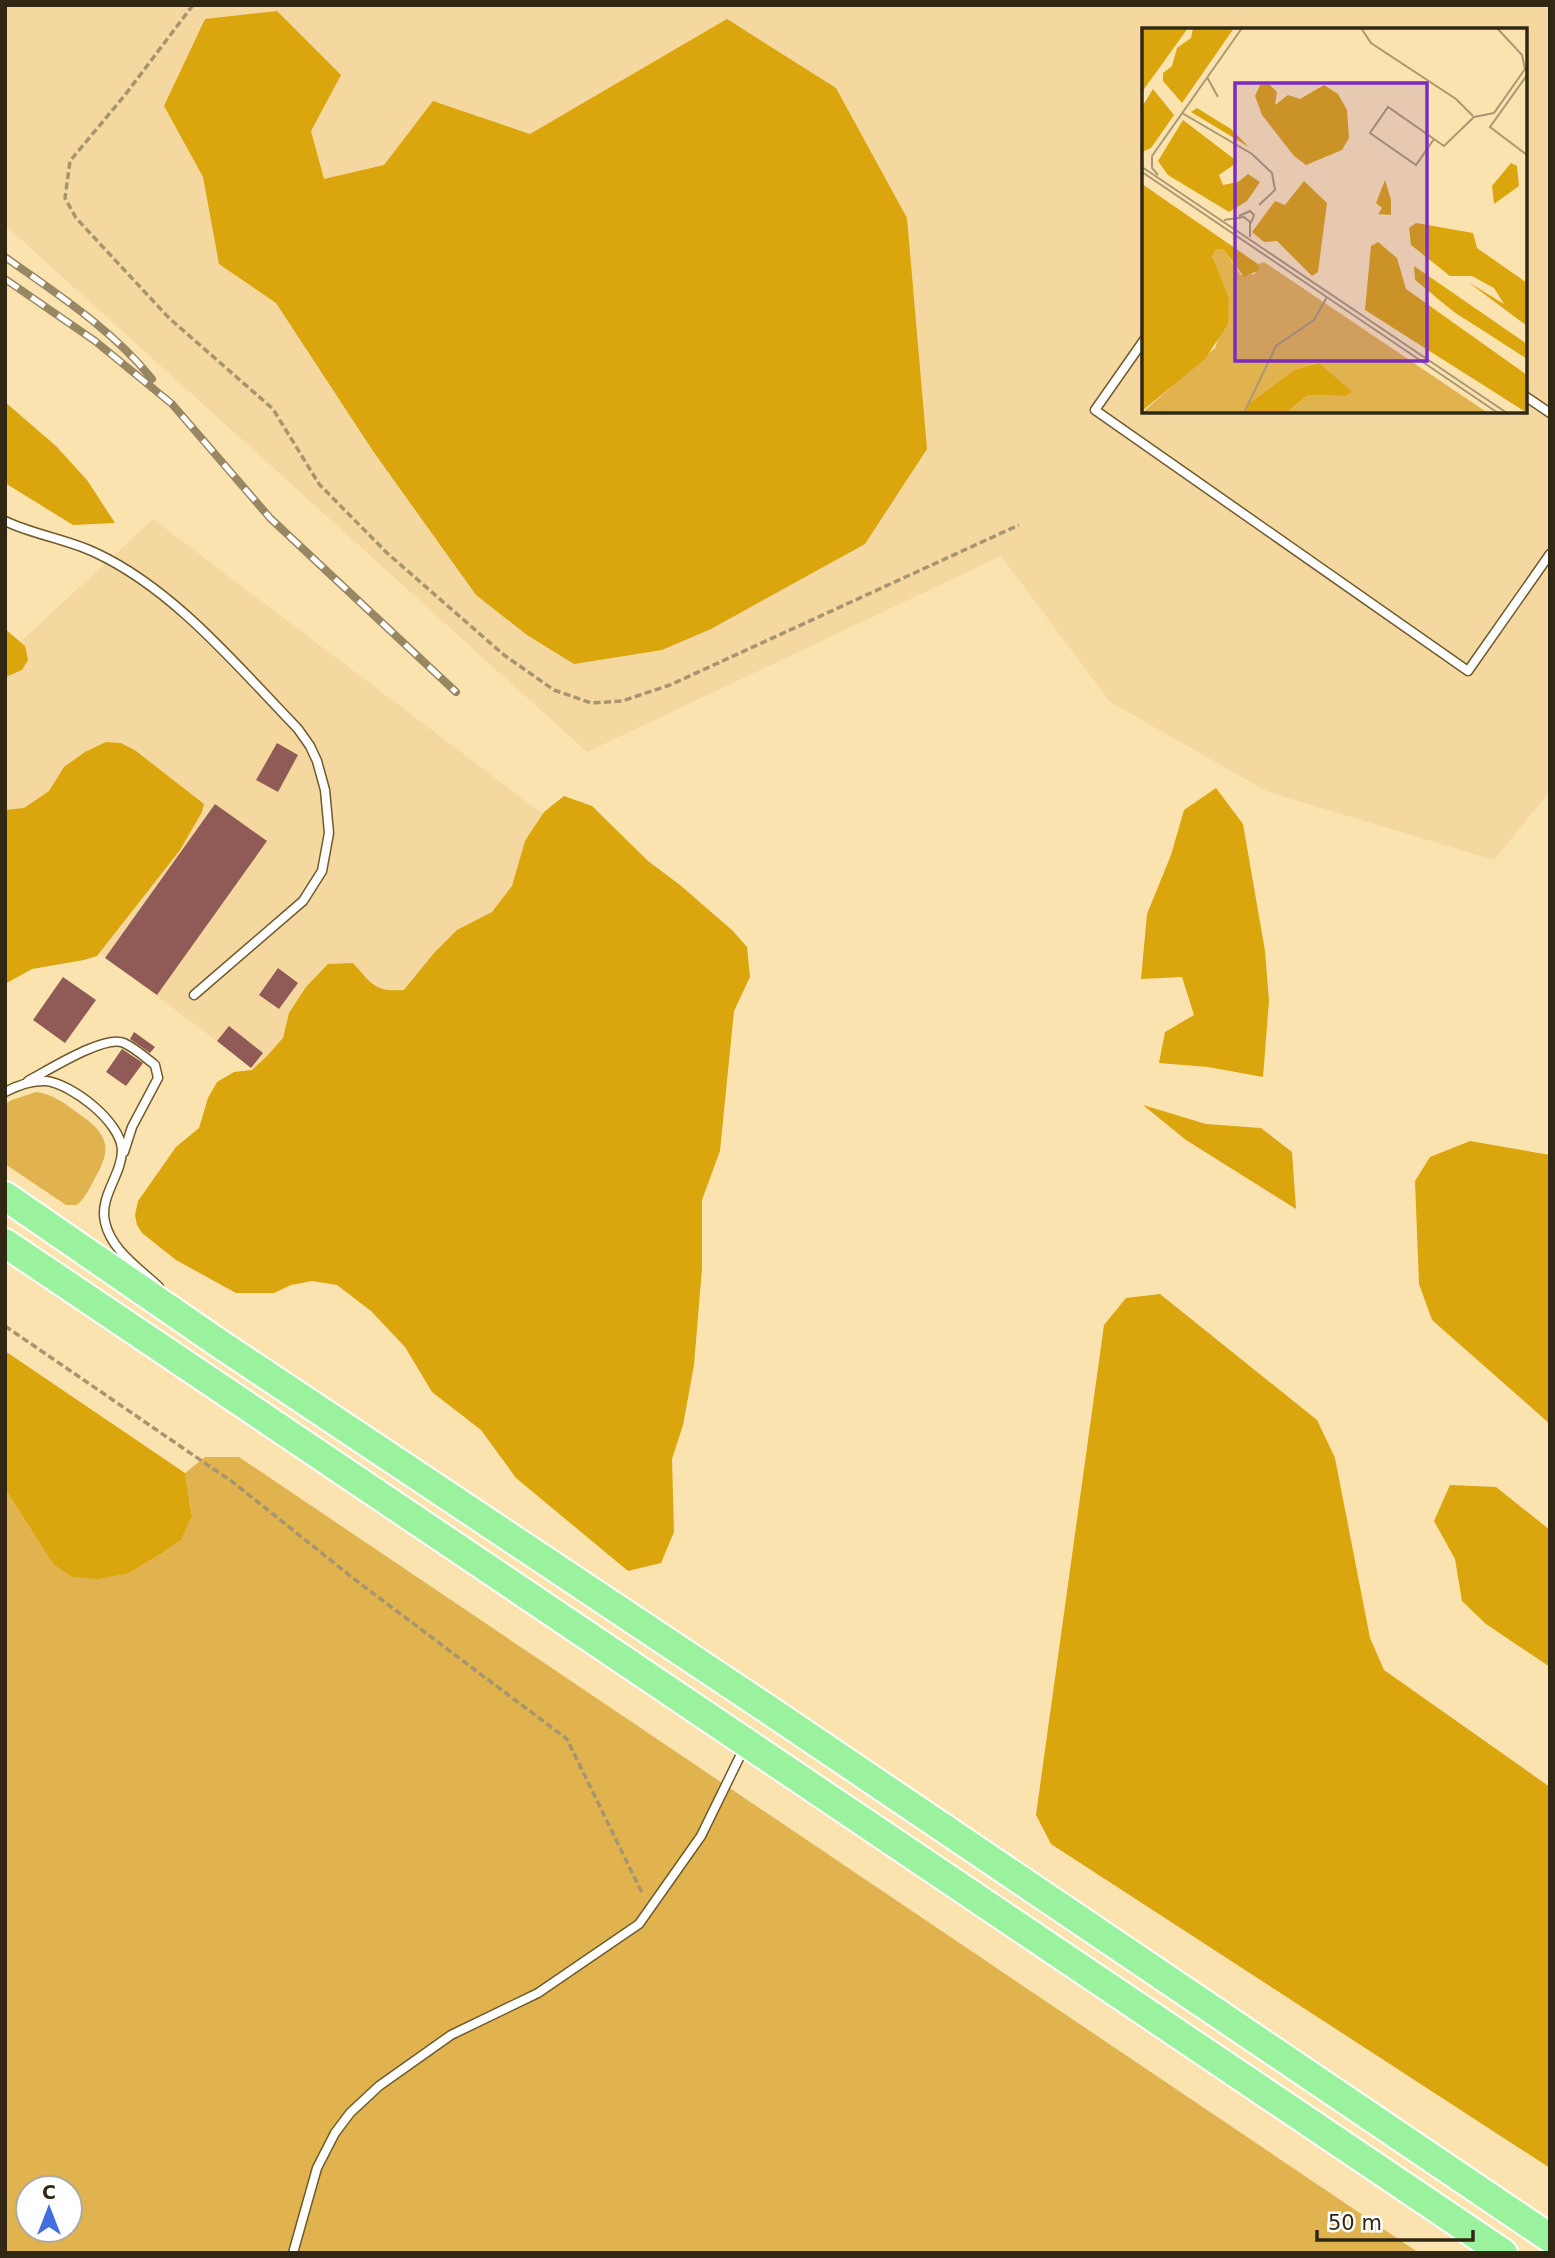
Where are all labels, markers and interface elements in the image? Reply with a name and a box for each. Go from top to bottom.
inset map [1142,28,1527,413]
north arrow [14,2174,84,2244]
text: С [42,2181,56,2203]
scale bar [1317,2198,1473,2242]
text: 50 m [1328,2211,1382,2235]

